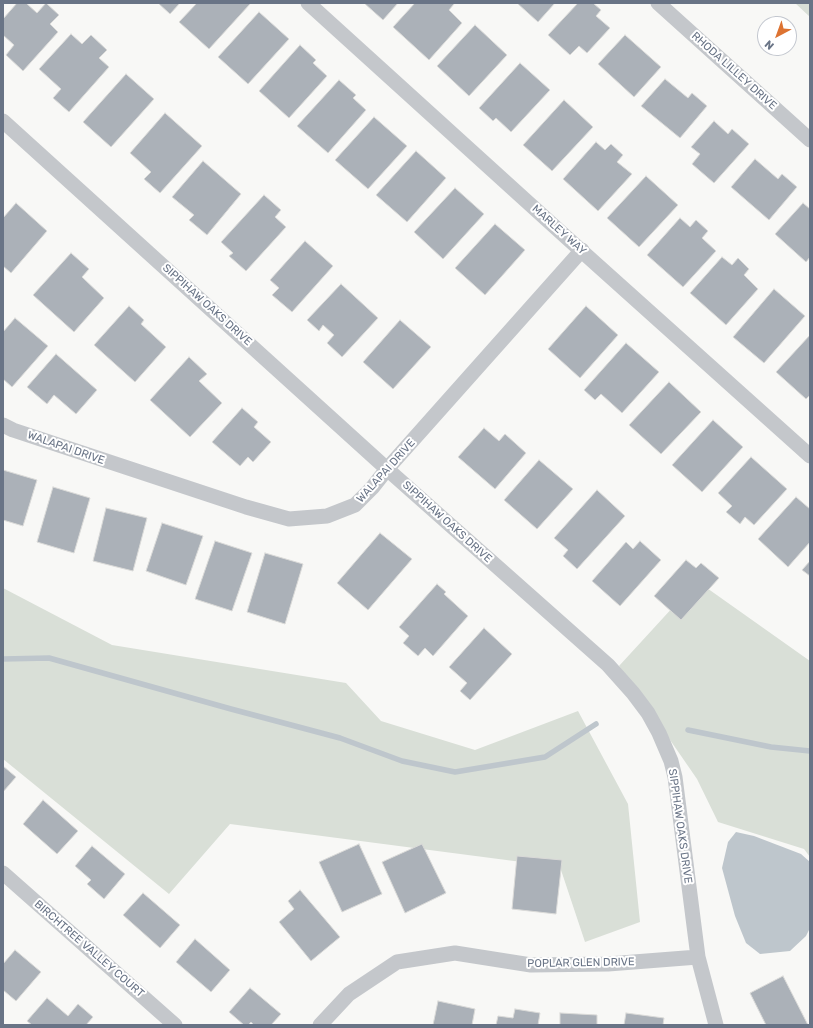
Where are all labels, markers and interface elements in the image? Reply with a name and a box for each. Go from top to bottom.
north arrow [757,16,797,56]
street label: RHODA LILLEY DRIVE [689,29,779,113]
text: N [762,37,777,52]
street label: MARLEY WAY [529,202,589,258]
street label: SIPPIHAW OAKS DRIVE [160,261,254,349]
street label: WALAPAI DRIVE [26,429,106,467]
street label: WALAPAI DRIVE [354,437,418,505]
street label: SIPPIHAW OAKS DRIVE [400,478,494,566]
street label: SIPPIHAW OAKS DRIVE [665,768,695,884]
street label: BIRCHTREE VALLEY COURT [31,898,147,1000]
street label: POPLAR GLEN DRIVE [527,955,635,971]

